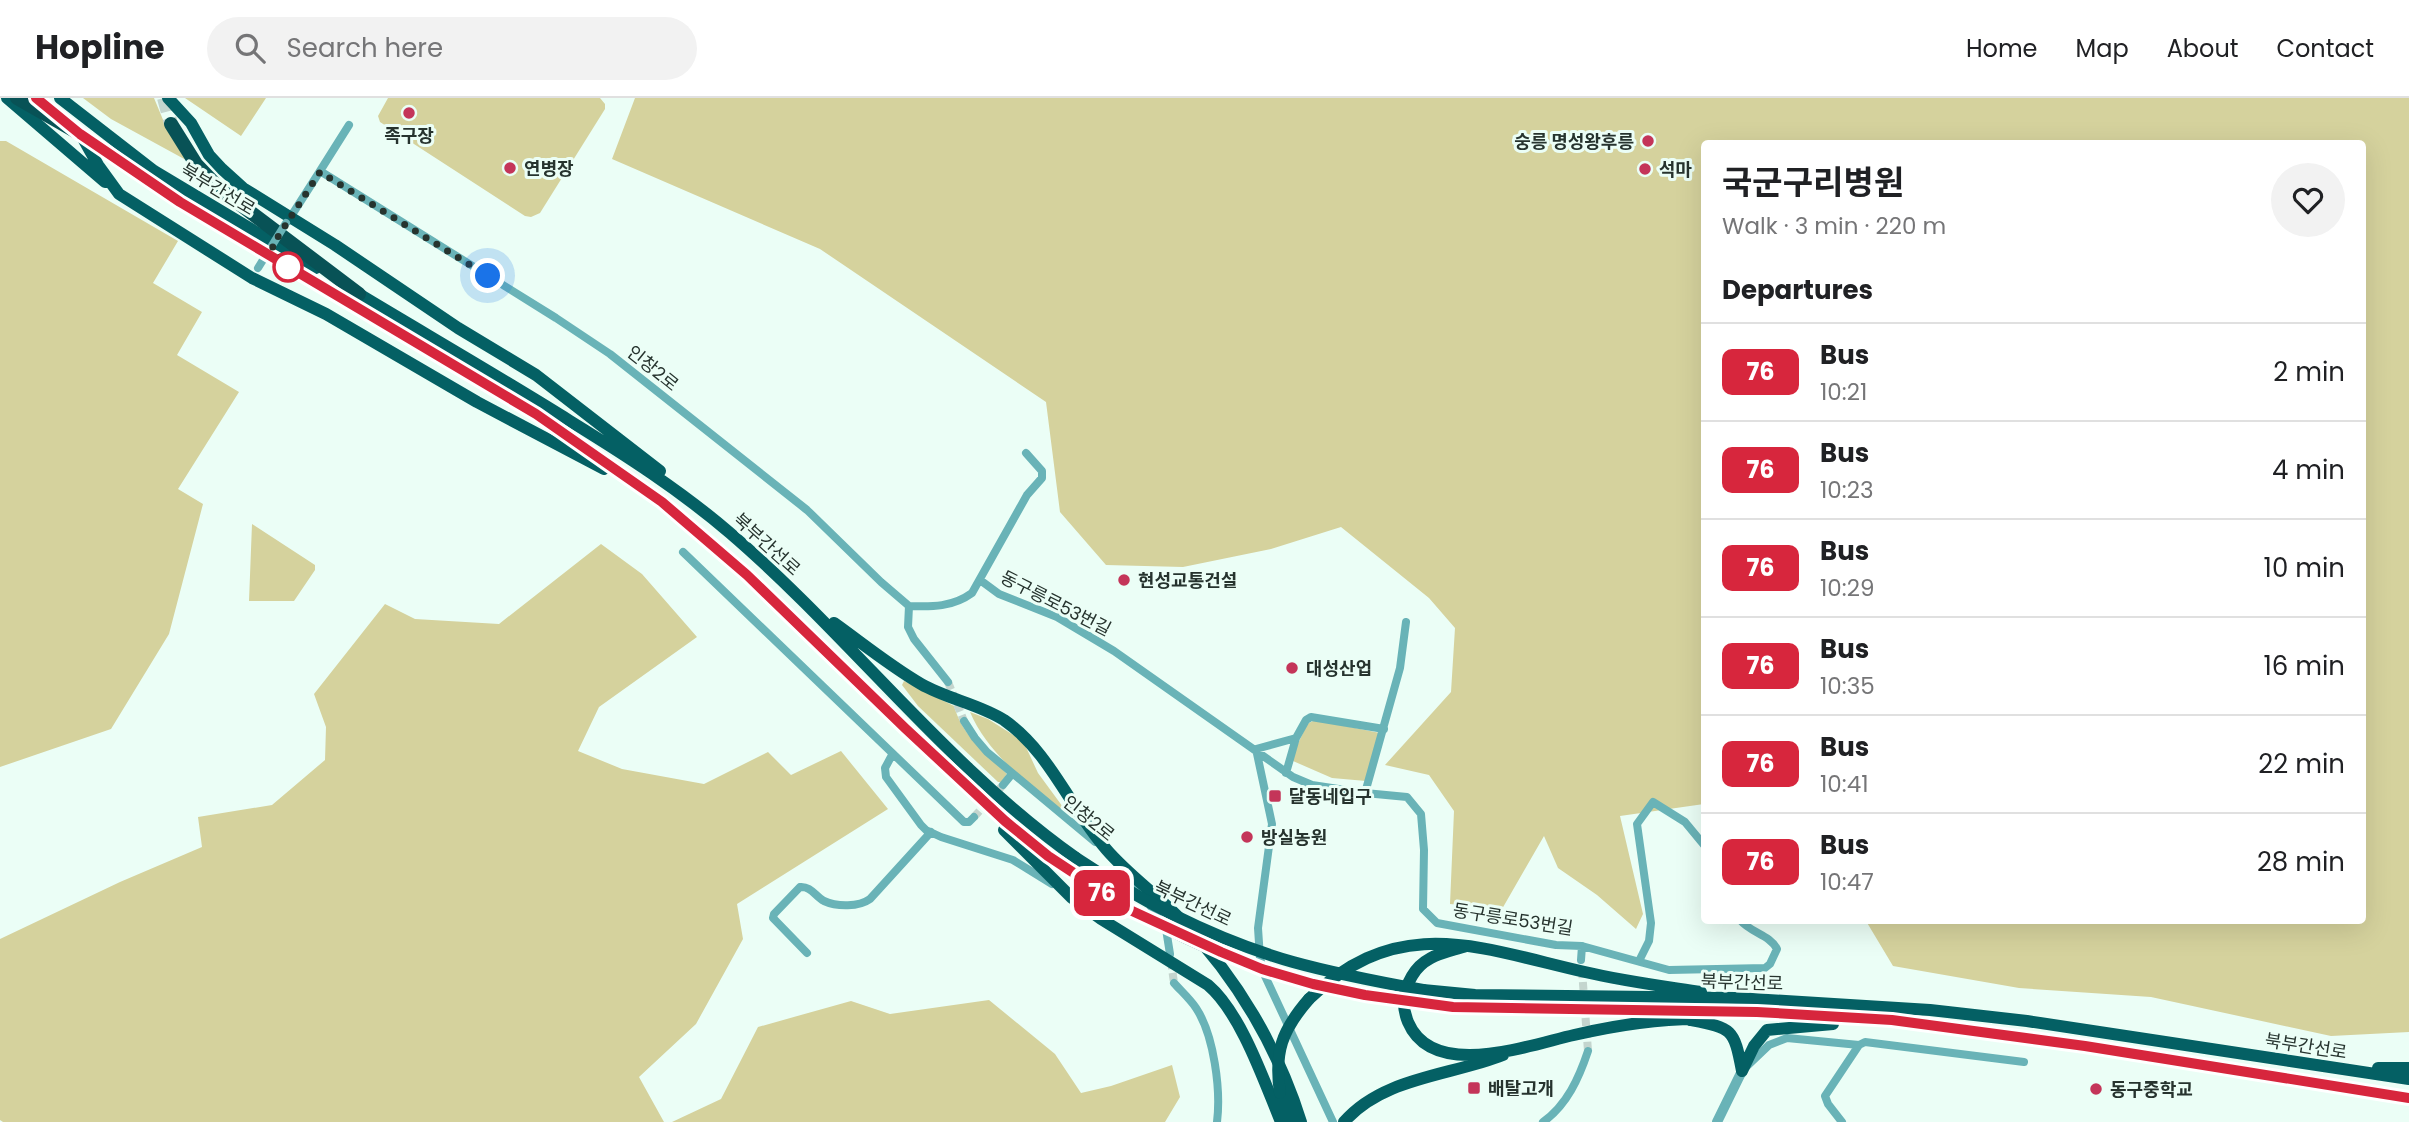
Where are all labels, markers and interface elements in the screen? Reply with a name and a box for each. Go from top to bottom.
search box [207,17,697,80]
text: Hopline [35,24,165,71]
icon: search [231,29,269,67]
text: Search here [287,30,443,66]
text: Home [1966,32,2038,65]
text: Map [2076,32,2129,65]
text: About [2167,32,2238,65]
text: Contact [2276,32,2374,65]
marker: 족구장 [401,105,417,121]
place label: 족구장 [384,123,434,148]
place label: 숭릉 명성왕후릉 [1514,129,1634,154]
marker: 숭릉 명성왕후릉 [1640,133,1656,149]
place label: 연병장 [524,156,574,181]
street label: 북부간선로 [176,157,260,221]
place label: 석마 [1659,157,1693,182]
text: 국군구리병원 [1722,159,1904,206]
marker: 연병장 [502,160,518,176]
marker: 석마 [1637,161,1653,177]
button: heart [2271,163,2345,237]
text: Walk · 3 min · 220 m [1722,210,1946,242]
unlabelled marker [273,252,303,282]
your location [470,258,505,293]
text: Departures [1722,272,1873,308]
text: Bus [1820,337,1869,373]
street label: 인창2로 [622,339,684,397]
text: 2 min [2273,354,2345,390]
text: 76 [1746,355,1775,388]
text: 10:21 [1820,376,1867,408]
text: Bus [1820,435,1869,471]
text: 4 min [2272,452,2345,488]
text: 76 [1746,453,1775,486]
text: 10:23 [1820,474,1873,506]
street label: 북부간선로 [728,507,806,581]
text: Bus [1820,533,1869,569]
text: 10 min [2264,550,2345,586]
text: 76 [1746,551,1775,584]
street label: 동구릉로53번길 [996,564,1116,642]
place label: 현성교통건설 [1138,568,1237,593]
marker: 현성교통건설 [1116,572,1132,588]
text: 10:29 [1820,572,1874,604]
text: Bus [1820,631,1869,667]
text: 16 min [2263,648,2345,684]
text: 76 [1746,649,1775,682]
place label: 대성산업 [1306,656,1372,681]
marker: 대성산업 [1284,660,1300,676]
text: 10:35 [1820,670,1875,702]
text: Bus [1820,729,1869,765]
text: 22 min [2258,746,2345,782]
text: 76 [1746,747,1775,780]
text: 10:41 [1820,768,1869,800]
place label: 달동네입구 [1289,784,1372,809]
marker: 달동네입구 [1267,788,1283,804]
street label: 인창2로 [1058,789,1120,847]
place label: 방실농원 [1261,825,1327,850]
text: Bus [1820,827,1869,863]
marker: 방실농원 [1239,829,1255,845]
text: 28 min [2257,844,2345,880]
text: 76 [1746,845,1775,878]
text: 10:47 [1820,866,1874,898]
line badge: 76 [1070,870,1134,916]
street label: 북부간선로 [1150,874,1236,932]
text: 76 [1088,876,1116,909]
street label: 동구릉로53번길 [1451,897,1575,941]
street label: 북부간선로 [1700,968,1784,996]
street label: 북부간선로 [2263,1027,2349,1065]
place label: 배탈고개 [1488,1076,1554,1101]
place label: 동구중학교 [2110,1077,2193,1102]
marker: 배탈고개 [1466,1080,1482,1096]
marker: 동구중학교 [2088,1081,2104,1097]

